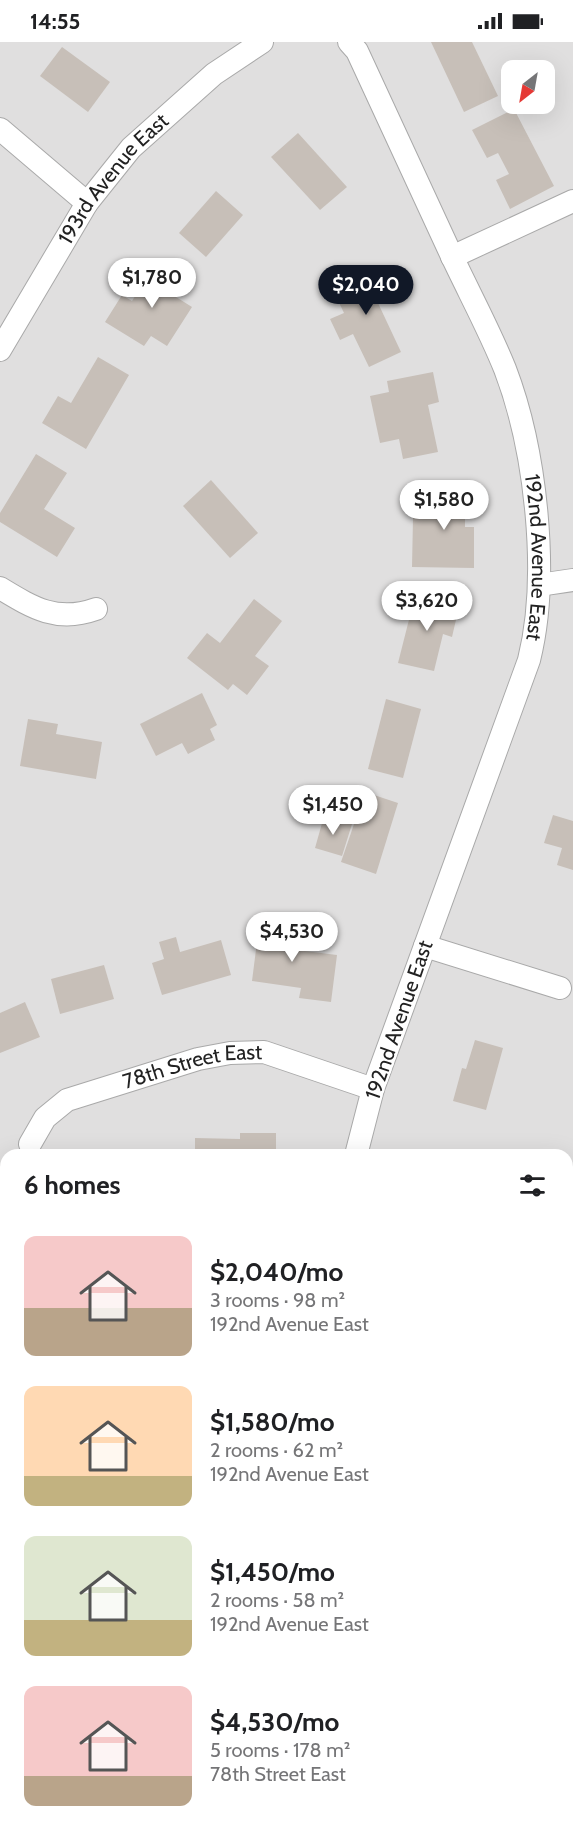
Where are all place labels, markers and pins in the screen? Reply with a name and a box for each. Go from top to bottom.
pin: $1,780 [103,258,201,309]
pin: $2,040 [317,265,415,316]
pin: $1,580 [395,480,493,531]
pin: $3,620 [378,581,476,632]
pin: $1,450 [284,785,382,836]
pin: $4,530 [243,912,341,963]

